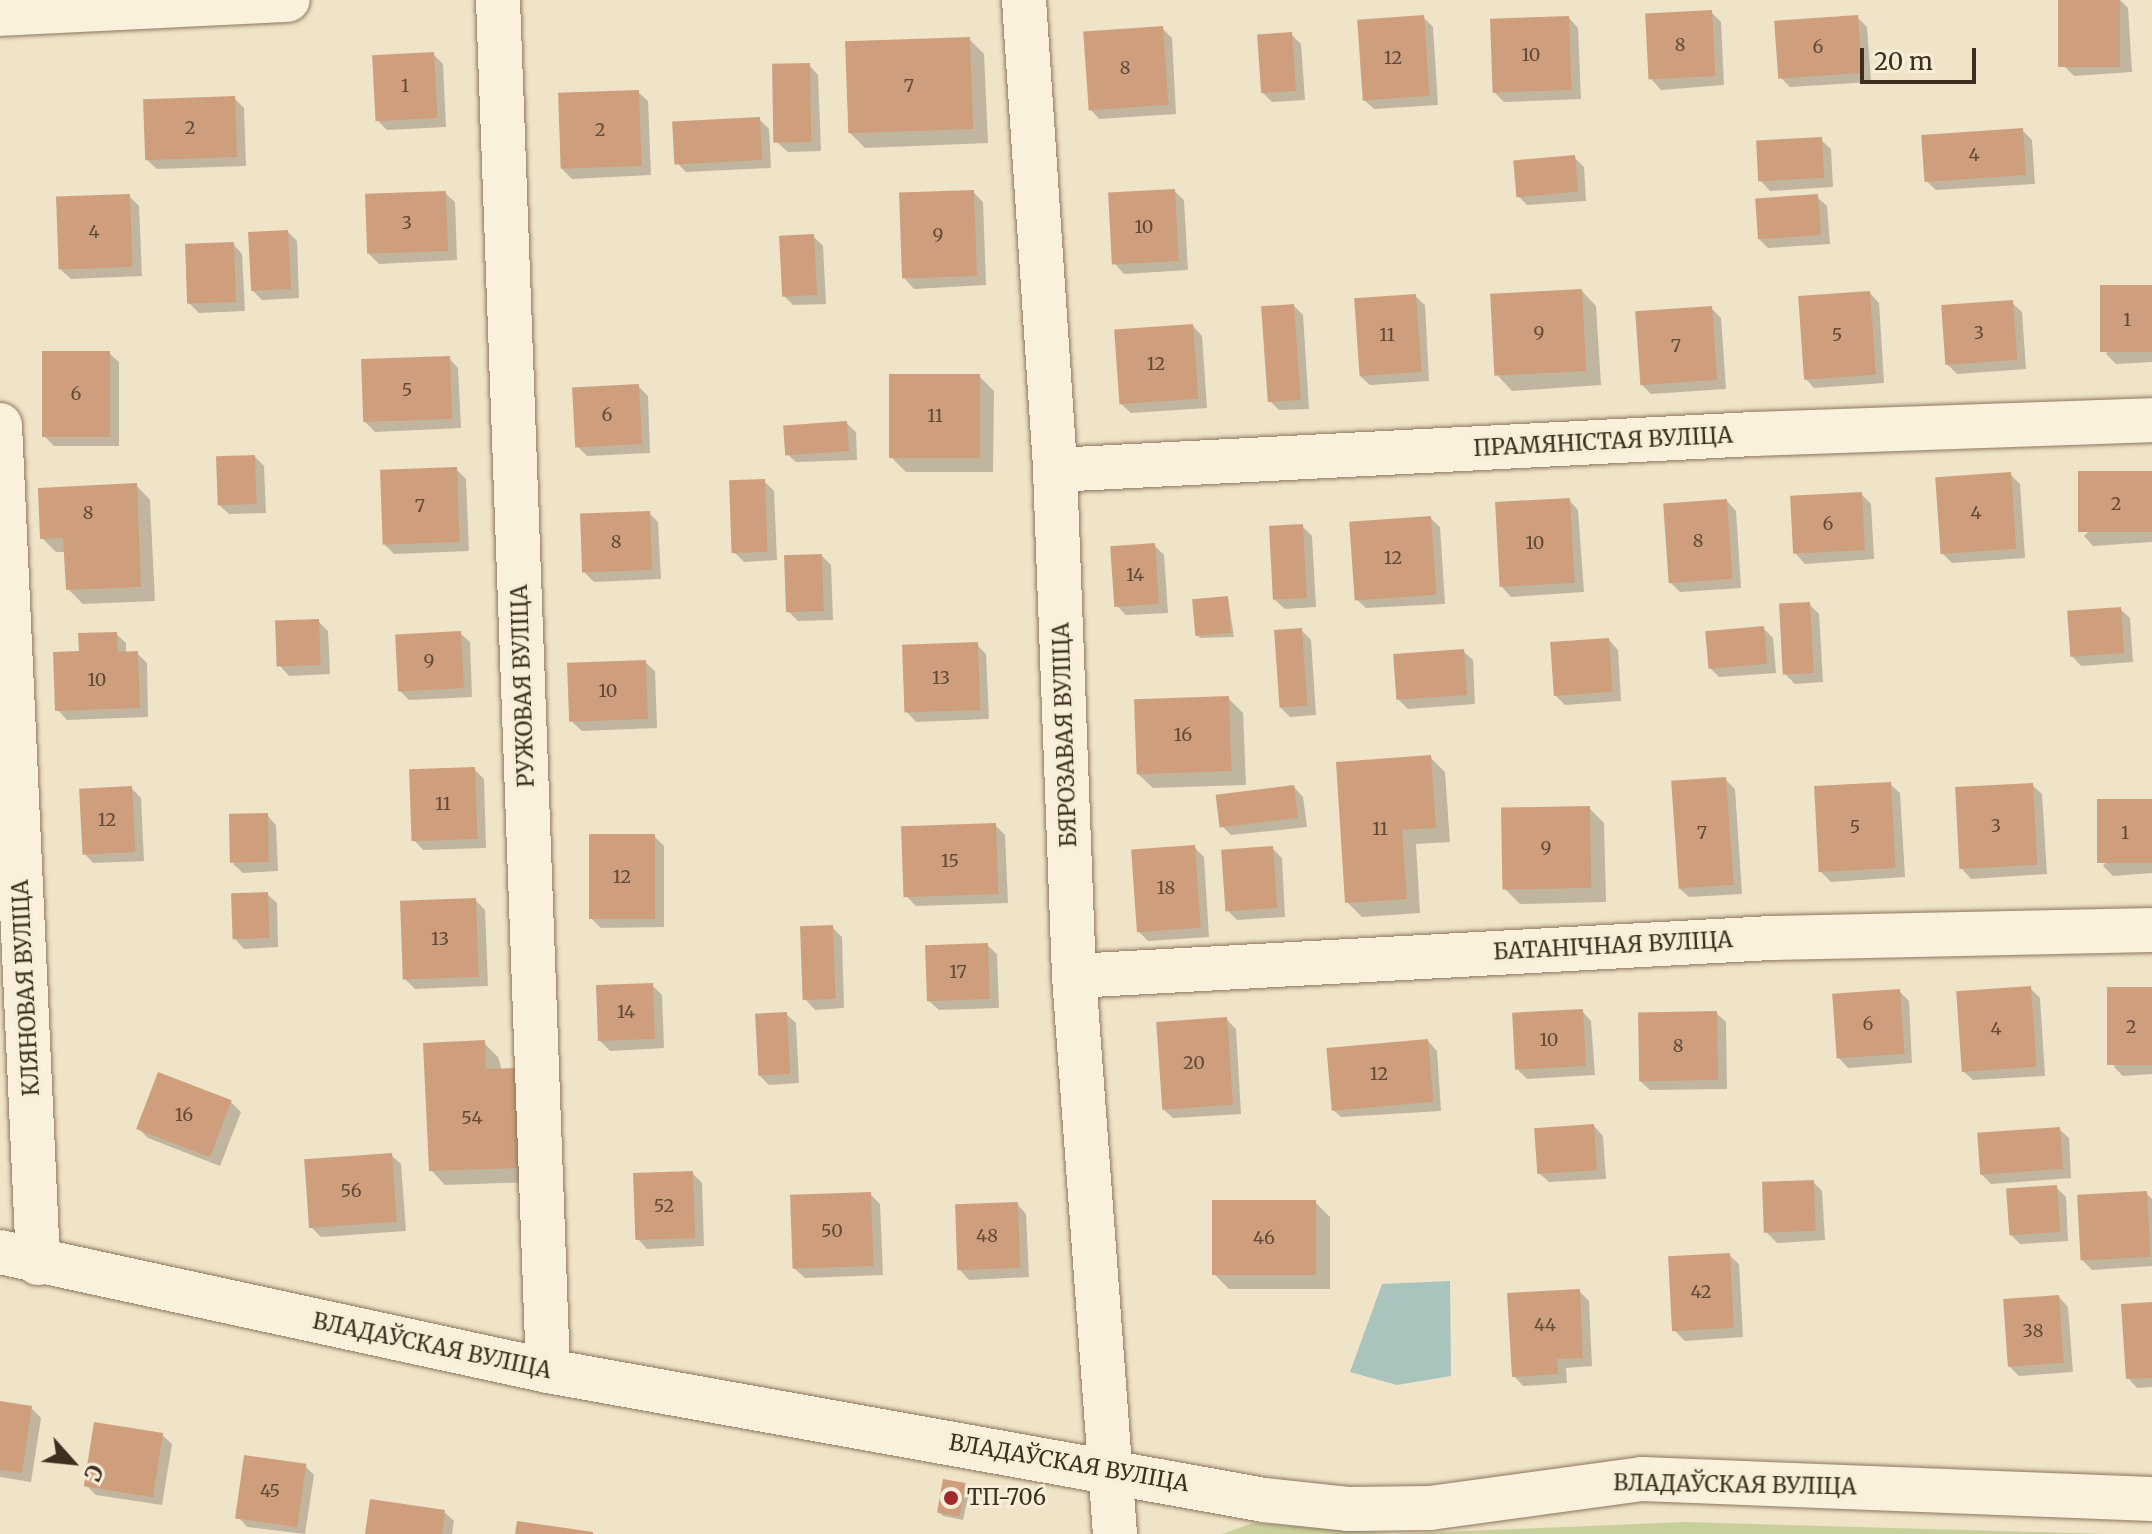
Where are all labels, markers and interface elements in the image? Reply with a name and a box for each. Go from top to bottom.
scale bar [1864,32,1980,82]
house number: 8 [1675,34,1685,56]
house number: 6 [1813,36,1823,58]
house number: 10 [1522,44,1540,66]
text: 20 m [1874,46,1933,77]
house number: 12 [1384,47,1402,69]
house number: 8 [1120,57,1130,79]
house number: 1 [401,75,409,97]
house number: 7 [904,75,914,97]
house number: 2 [185,117,195,139]
house number: 2 [595,119,605,141]
house number: 4 [1968,144,1980,166]
house number: 3 [402,212,412,234]
house number: 10 [1135,216,1153,238]
house number: 4 [88,221,100,243]
house number: 9 [933,224,943,246]
house number: 1 [2123,309,2131,331]
house number: 9 [1534,322,1544,344]
house number: 3 [1974,322,1984,344]
house number: 11 [1379,324,1395,346]
house number: 5 [1832,324,1842,346]
house number: 7 [1671,335,1681,357]
house number: 12 [1147,353,1165,375]
house number: 5 [402,379,412,401]
house number: 6 [71,383,81,405]
house number: 6 [602,404,612,426]
house number: 11 [927,405,943,427]
street label: ПРАМЯНІСТАЯ ВУЛІЦА [1473,422,1733,462]
house number: 2 [2111,493,2121,515]
house number: 7 [415,495,425,517]
house number: 8 [83,502,93,524]
house number: 4 [1970,502,1982,524]
house number: 6 [1823,513,1833,535]
house number: 8 [1693,530,1703,552]
house number: 8 [611,531,621,553]
house number: 10 [1526,532,1544,554]
house number: 12 [1384,547,1402,569]
house number: 14 [1126,564,1144,586]
street label: РУЖОВАЯ ВУЛІЦА [506,584,540,788]
street label: БЯРОЗАВАЯ ВУЛІЦА [1048,622,1082,848]
house number: 9 [424,650,434,672]
house number: 13 [932,667,950,689]
house number: 10 [88,669,106,691]
house number: 10 [599,680,617,702]
house number: 16 [1174,724,1192,746]
house number: 11 [435,793,451,815]
house number: 12 [98,809,116,831]
house number: 3 [1991,815,2001,837]
house number: 5 [1850,816,1860,838]
house number: 11 [1372,818,1388,840]
house number: 7 [1697,822,1707,844]
house number: 1 [2121,822,2129,844]
house number: 9 [1541,837,1551,859]
house number: 15 [941,850,959,872]
house number: 12 [613,866,631,888]
house number: 18 [1157,877,1175,899]
street label: КЛЯНОВАЯ ВУЛІЦА [7,879,45,1097]
street label: БАТАНІЧНАЯ ВУЛІЦА [1493,927,1733,965]
house number: 13 [431,928,449,950]
house number: 17 [949,961,967,983]
house number: 14 [617,1001,635,1023]
house number: 6 [1863,1013,1873,1035]
house number: 2 [2126,1016,2136,1038]
house number: 4 [1990,1018,2002,1040]
house number: 10 [1540,1029,1558,1051]
house number: 8 [1673,1035,1683,1057]
house number: 20 [1183,1052,1205,1074]
house number: 12 [1370,1063,1388,1085]
house number: 16 [175,1104,193,1126]
house number: 54 [461,1107,483,1129]
house number: 56 [340,1180,362,1202]
house number: 52 [654,1195,674,1217]
house number: 50 [821,1220,843,1242]
house number: 48 [976,1225,998,1247]
house number: 46 [1253,1227,1275,1249]
house number: 42 [1691,1281,1711,1303]
street label: ВЛАДАЎСКАЯ ВУЛІЦА [310,1308,554,1384]
house number: 44 [1534,1314,1556,1336]
house number: 38 [2023,1320,2043,1342]
north arrow [32,1422,112,1502]
street label: ВЛАДАЎСКАЯ ВУЛІЦА [947,1429,1191,1497]
text: С [78,1460,109,1486]
street label: ВЛАДАЎСКАЯ ВУЛІЦА [1613,1470,1857,1500]
house number: 45 [260,1480,280,1502]
place label: ТП-706 [967,1485,1046,1511]
marker: ТП-706 [942,1489,960,1507]

